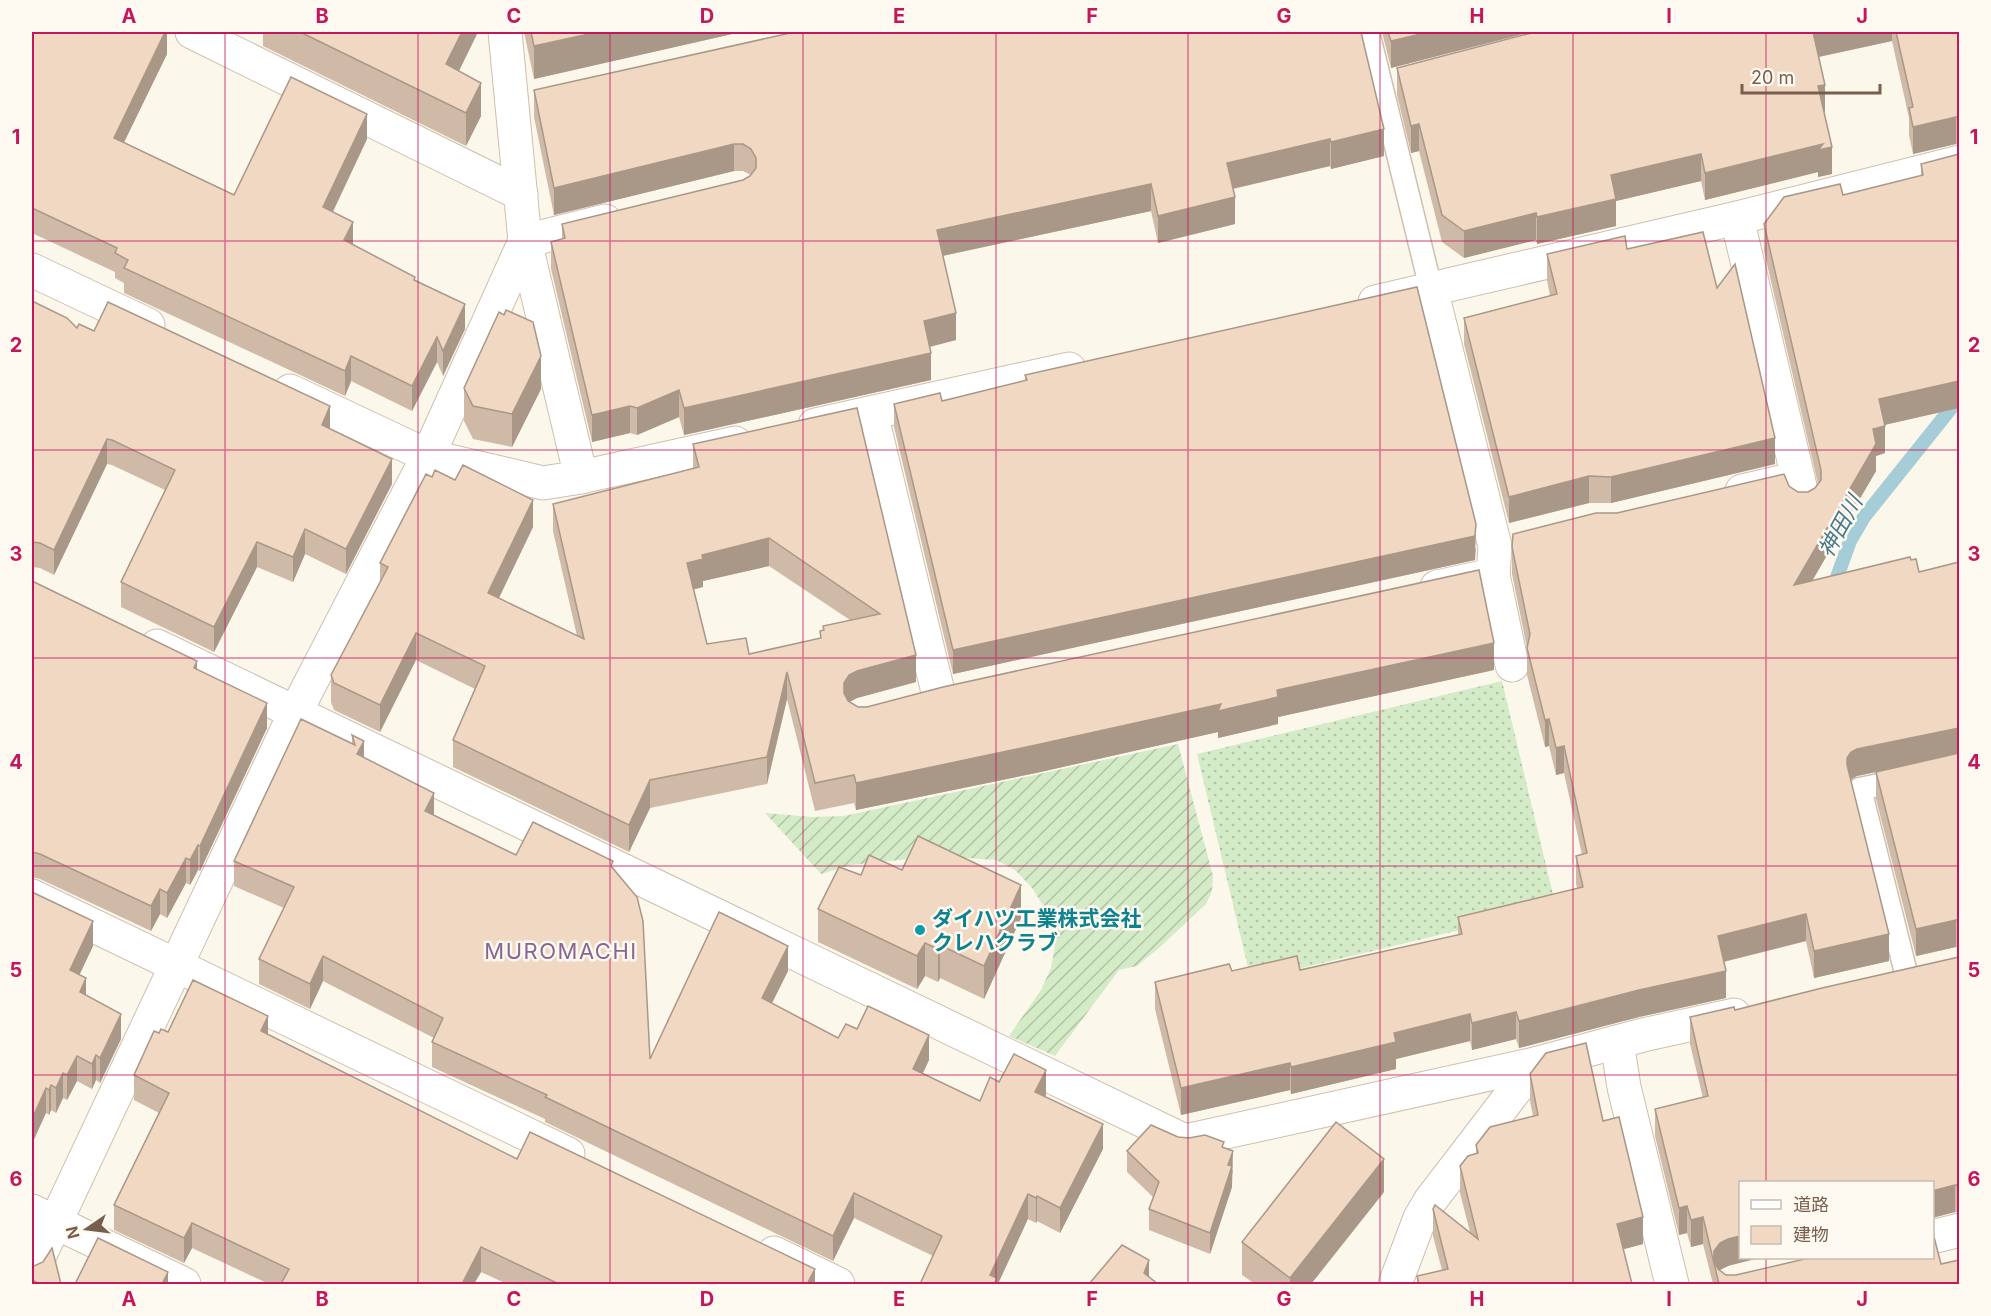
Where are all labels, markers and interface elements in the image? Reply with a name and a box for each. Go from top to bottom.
text: A [122,4,137,28]
text: B [315,4,329,28]
text: C [507,4,521,28]
text: D [700,4,714,28]
text: E [893,4,905,28]
text: F [1086,4,1098,28]
text: G [1276,4,1292,28]
text: H [1470,4,1484,28]
text: I [1666,4,1672,28]
text: J [1856,4,1868,28]
scale bar [1742,57,1880,95]
text: 20 m [1751,67,1794,88]
text: 1 [12,125,20,149]
text: 1 [1970,125,1978,149]
text: 2 [10,333,22,357]
text: 2 [1968,333,1980,357]
water label: 神田川 [1813,489,1868,561]
text: 3 [10,542,22,566]
text: 3 [1968,542,1980,566]
text: 4 [9,750,23,774]
text: 4 [1967,750,1981,774]
place label: ダイハツ工業株式会社 クレハクラブ [932,906,1142,955]
marker: ダイハツ工業株式会社 クレハクラブ [913,923,927,937]
district label: MUROMACHI [484,938,638,964]
text: 5 [10,958,22,982]
text: 5 [1968,958,1980,982]
text: 6 [10,1167,23,1191]
text: 6 [1968,1167,1981,1191]
legend [1739,1181,1934,1259]
text: 道路 [1793,1194,1829,1215]
north arrow [57,1199,117,1259]
text: N [61,1224,84,1241]
text: 建物 [1793,1224,1829,1245]
text: A [122,1287,137,1311]
text: B [315,1287,329,1311]
text: C [507,1287,521,1311]
text: D [700,1287,714,1311]
text: E [893,1287,905,1311]
text: F [1086,1287,1098,1311]
text: G [1276,1287,1292,1311]
text: H [1470,1287,1484,1311]
text: I [1666,1287,1672,1311]
text: J [1856,1287,1868,1311]

